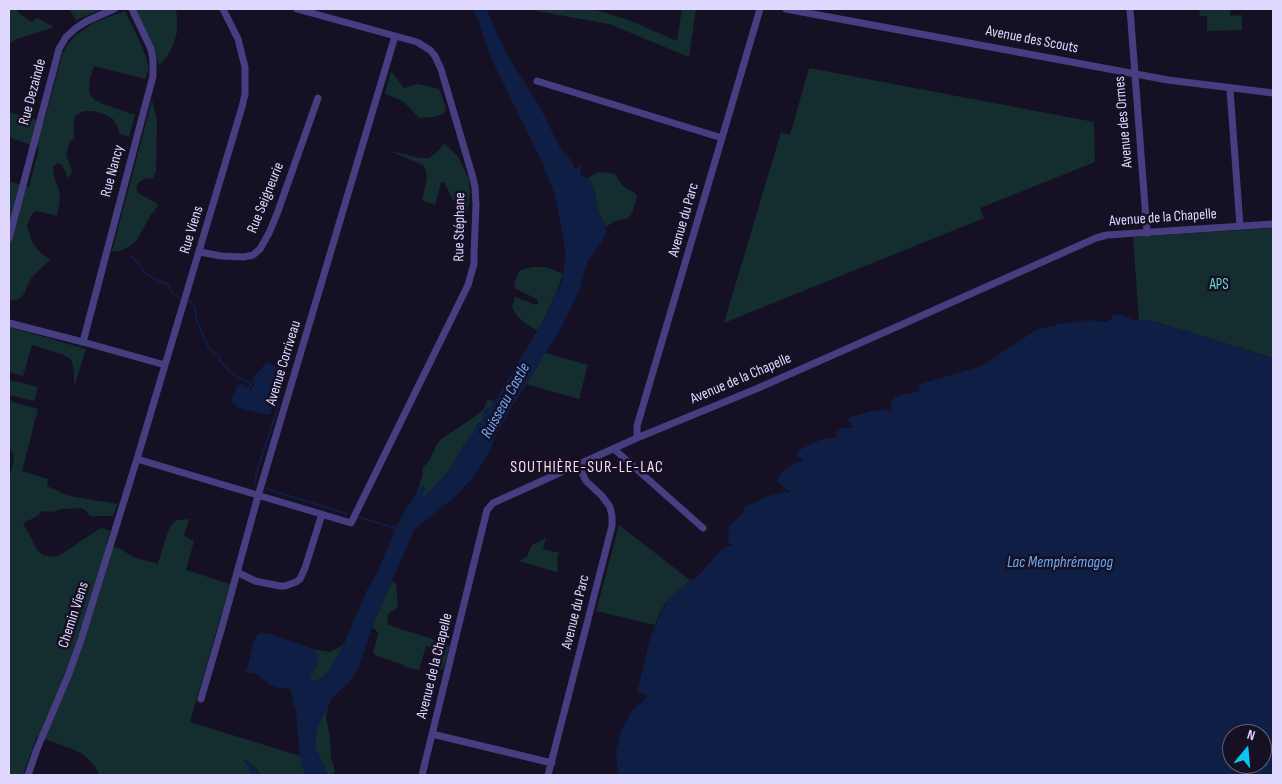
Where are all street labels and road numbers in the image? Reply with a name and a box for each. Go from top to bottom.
street label: Avenue des Scouts [984,22,1080,58]
street label: Rue Dezainde [16,57,50,127]
street label: Avenue des Ormes [1111,75,1137,169]
street label: Rue Nancy [97,143,129,199]
street label: Rue Seigneurie [244,160,288,236]
street label: Avenue du Parc [665,181,703,259]
street label: Rue Stéphane [450,192,470,262]
street label: Rue Viens [176,204,208,256]
street label: Avenue de la Chapelle [1109,205,1217,231]
street label: Avenue Corriveau [263,318,305,408]
street label: Avenue de la Chapelle [688,350,794,408]
street label: Avenue du Parc [558,573,594,651]
street label: Chemin Viens [55,580,93,650]
street label: Avenue de la Chapelle [413,611,457,721]

